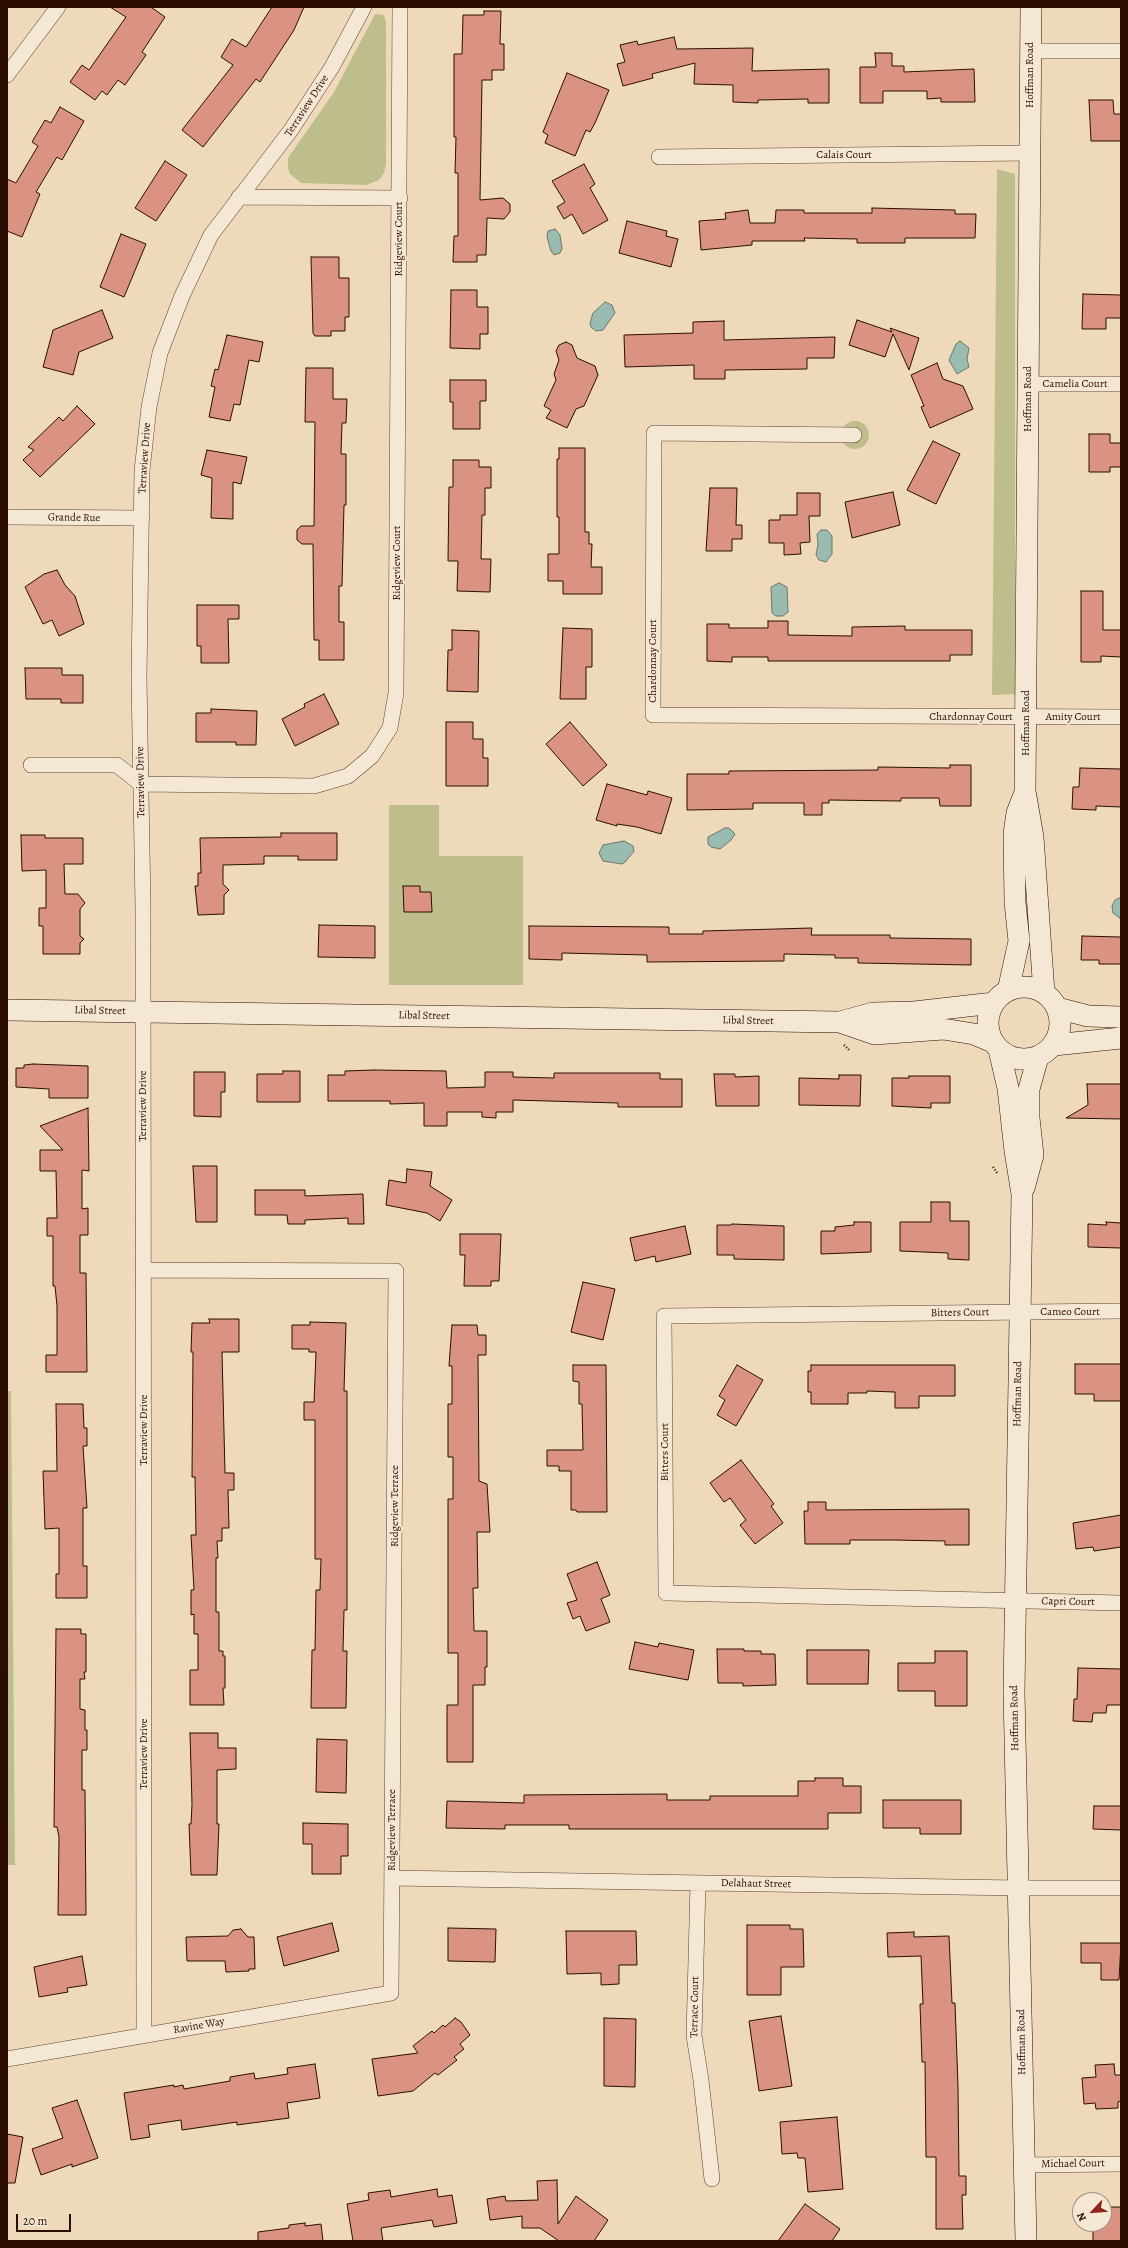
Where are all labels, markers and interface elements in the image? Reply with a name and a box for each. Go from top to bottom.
street label: Hoffman Road [1023,42,1037,108]
street label: Terraview Drive [282,73,332,139]
street label: Calais Court [816,148,872,162]
street label: Ridgeview Court [392,202,406,276]
street label: Hoffman Road [1021,366,1035,432]
street label: Camelia Court [1042,377,1108,391]
street label: Terraview Drive [136,422,154,494]
street label: Grande Rue [48,511,100,525]
street label: Ridgeview Court [390,526,404,600]
street label: Chardonnay Court [646,619,660,703]
street label: Hoffman Road [1019,690,1033,756]
street label: Chardonnay Court [929,710,1013,724]
street label: Amity Court [1045,710,1101,724]
street label: Terraview Drive [134,746,148,818]
street label: Libal Street [74,1004,126,1018]
street label: Libal Street [398,1009,450,1023]
street label: Libal Street [722,1014,774,1028]
street label: Terraview Drive [136,1070,150,1142]
street label: Cameo Court [1040,1305,1100,1319]
street label: Bitters Court [931,1306,989,1320]
street label: Hoffman Road [1011,1361,1025,1427]
street label: Terraview Drive [137,1394,151,1466]
street label: Bitters Court [658,1423,672,1481]
street label: Ridgeview Terrace [388,1465,402,1547]
street label: Capri Court [1041,1595,1095,1609]
street label: Hoffman Road [1008,1685,1022,1751]
street label: Terraview Drive [137,1718,151,1790]
street label: Ridgeview Terrace [385,1789,399,1871]
street label: Delahaut Street [721,1877,791,1891]
street label: Terrace Court [688,1976,702,2038]
street label: Hoffman Road [1015,2009,1029,2075]
street label: Ravine Way [172,2015,226,2037]
street label: Michael Court [1041,2157,1105,2171]
north arrow [1072,2192,1112,2232]
scale bar [18,2206,73,2232]
text: N [1073,2210,1090,2224]
text: 20 m [23,2213,47,2229]

